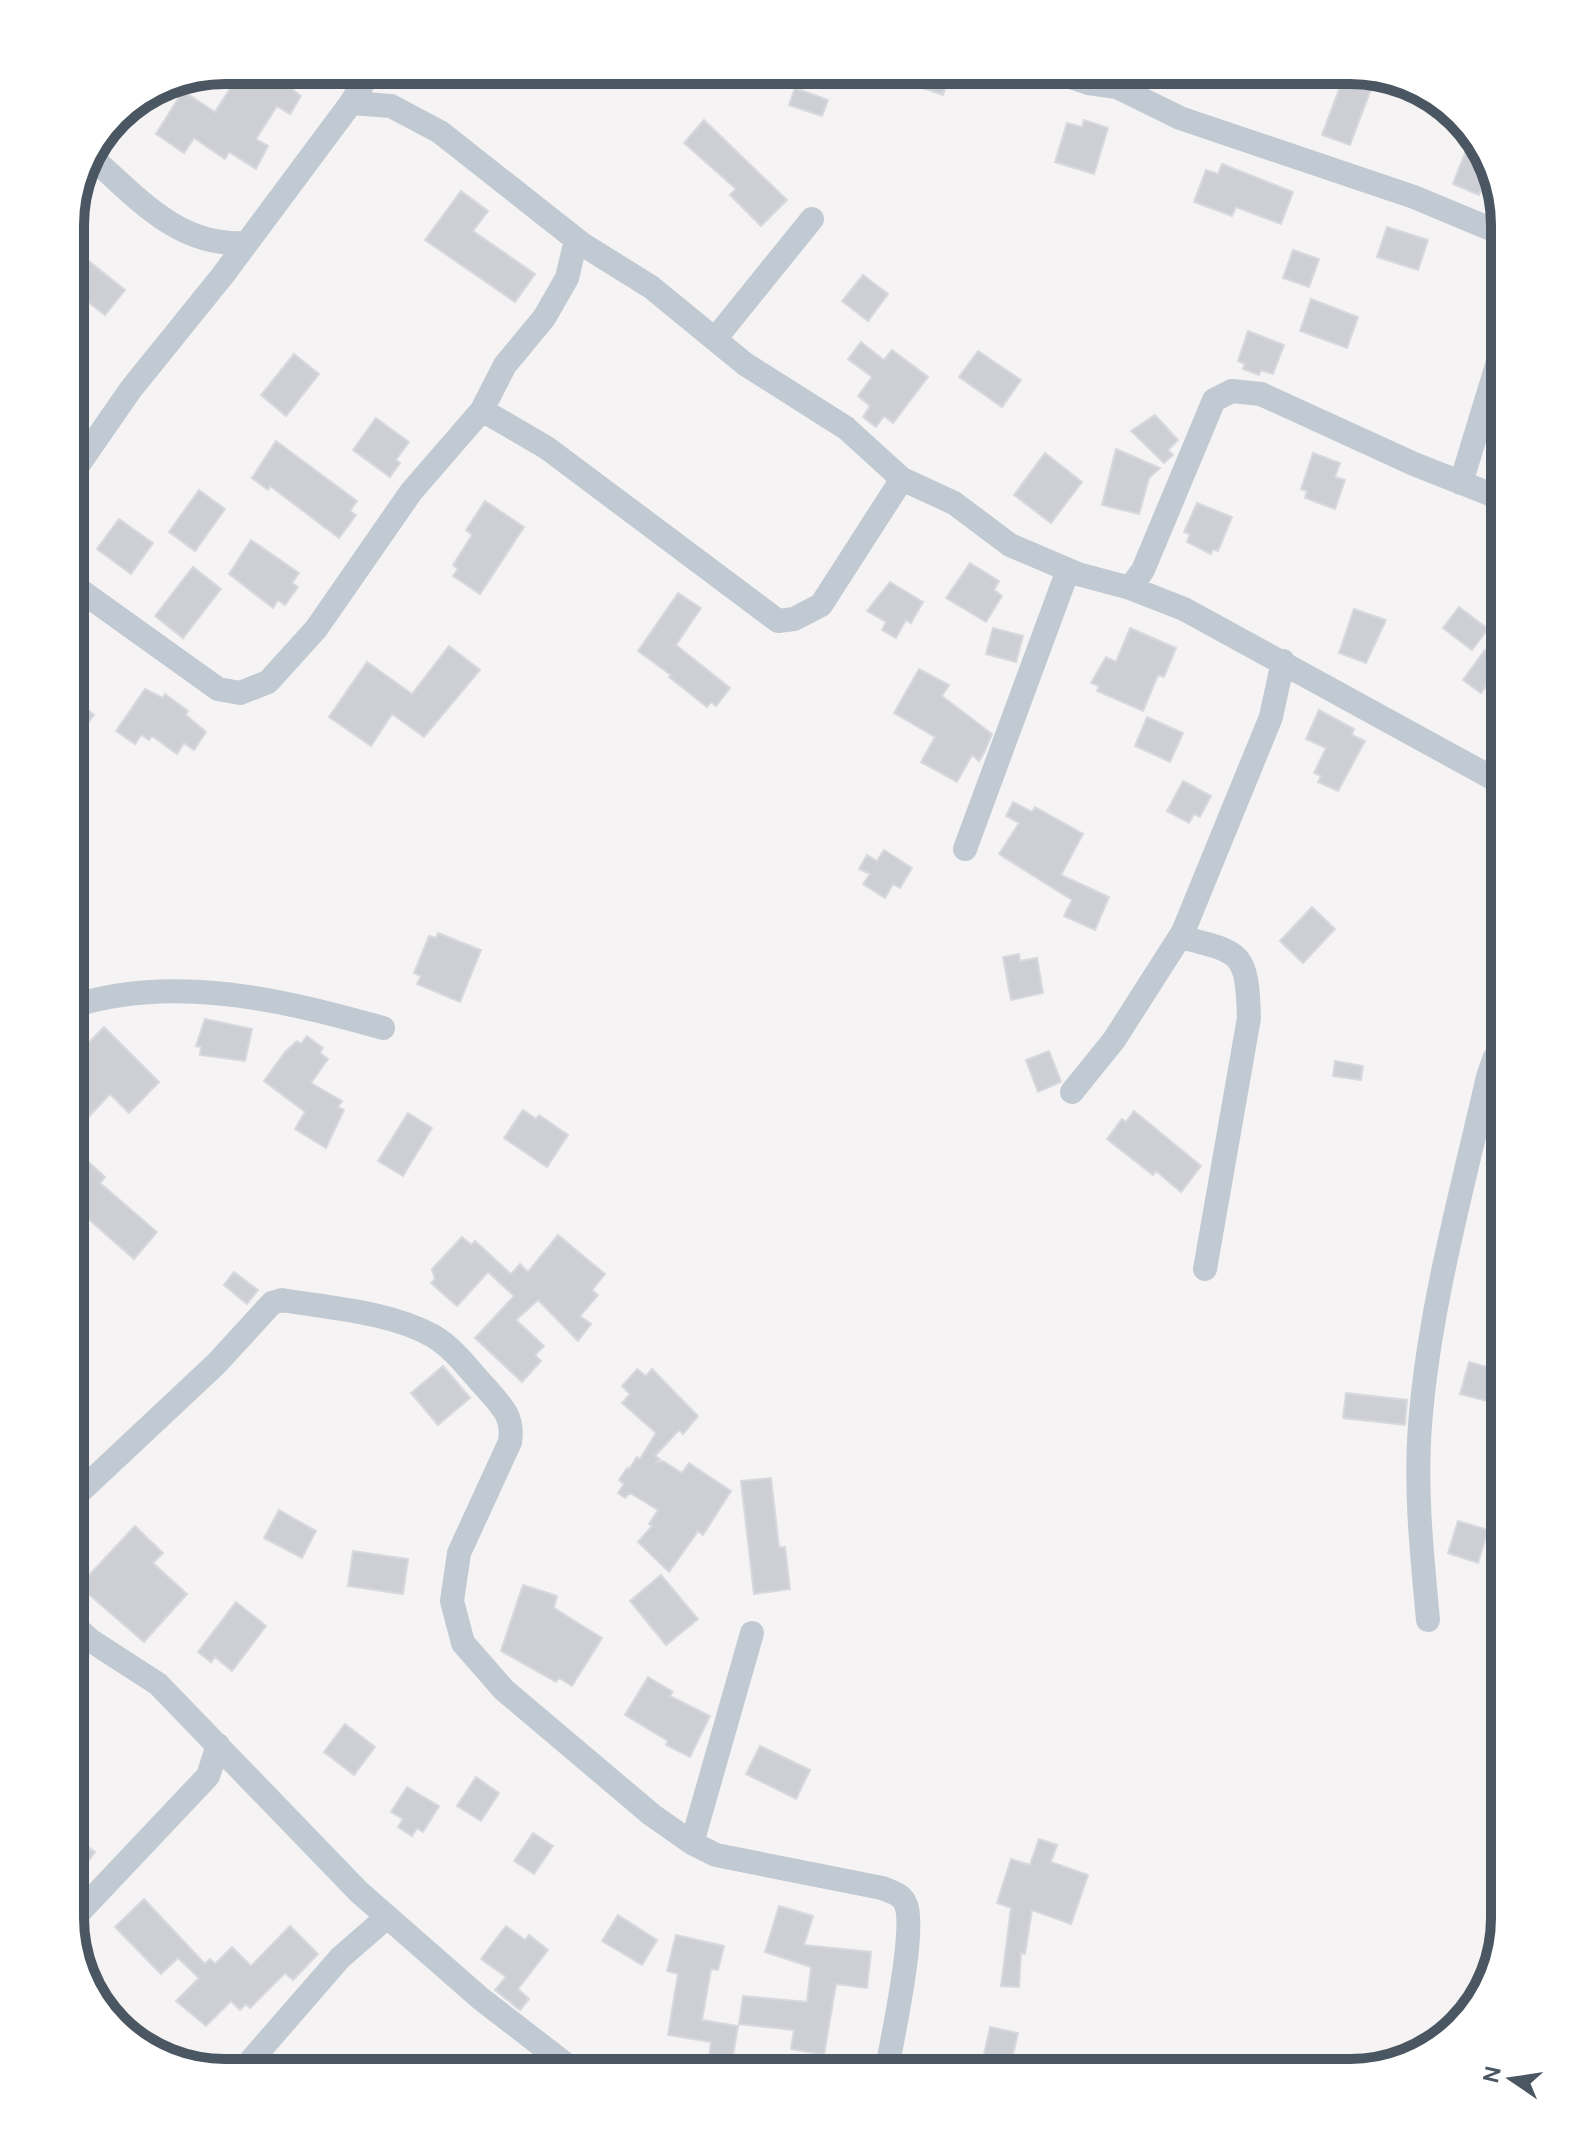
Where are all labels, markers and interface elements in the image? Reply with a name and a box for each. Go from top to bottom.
north arrow [1471,2039,1551,2119]
text: N [1476,2064,1508,2086]

